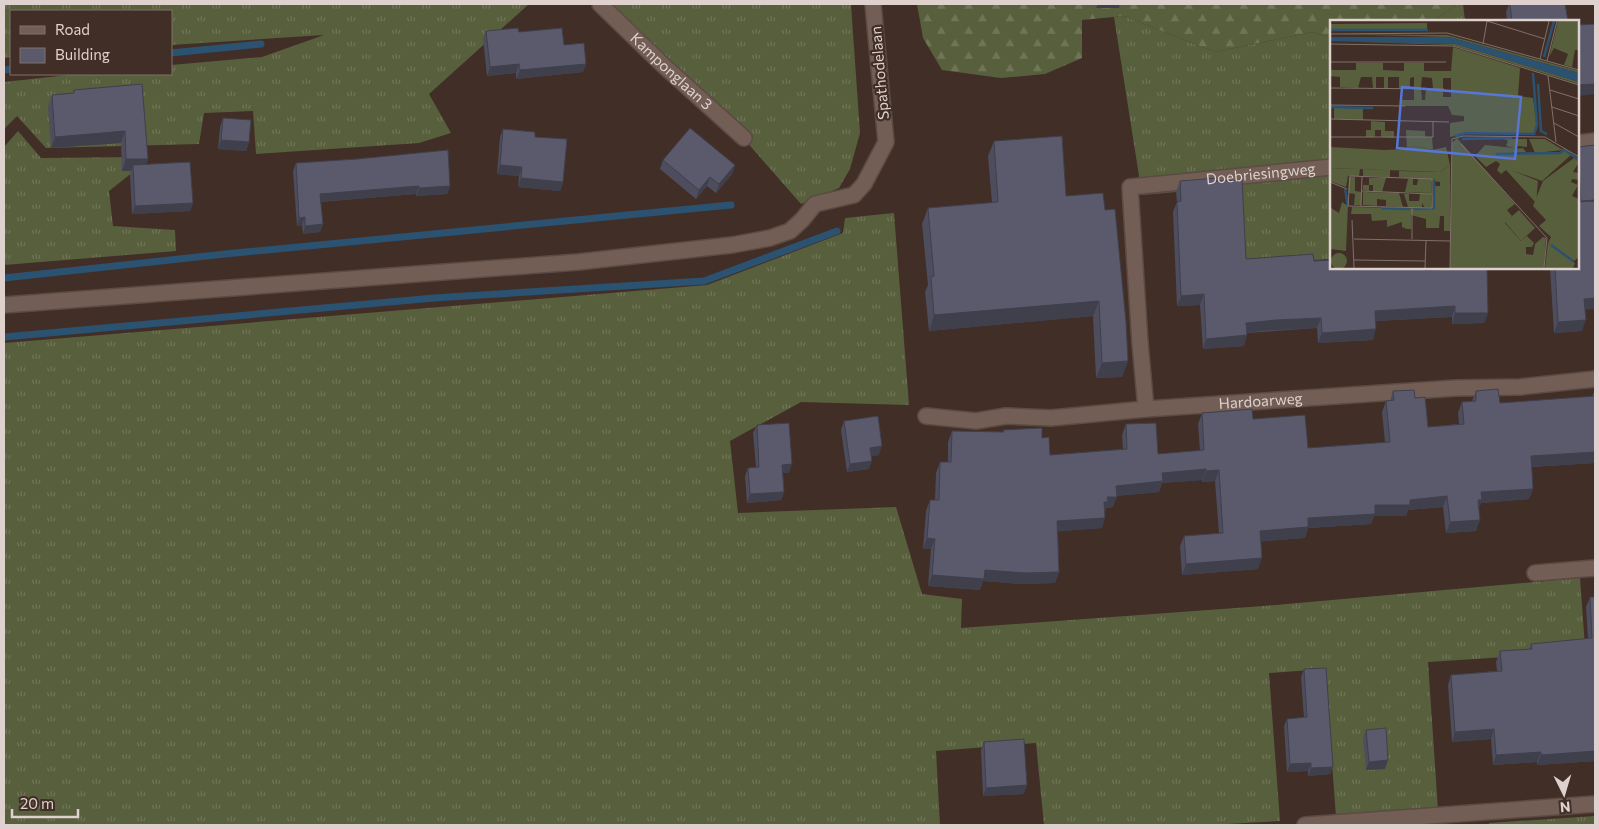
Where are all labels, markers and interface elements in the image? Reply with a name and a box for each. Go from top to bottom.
legend [10,10,172,75]
text: Road [55,20,90,38]
inset map [1330,20,1579,269]
street label: Spathodelaan [866,26,892,121]
street label: Kamponglaan 3 [627,28,716,113]
text: Building [55,45,110,63]
street label: Doebriesingweg [1205,159,1316,187]
street label: Hardoarweg [1218,388,1303,412]
north arrow [1539,769,1589,819]
scale bar [12,786,79,818]
text: 20 m [20,794,54,812]
text: N [1559,799,1571,816]

